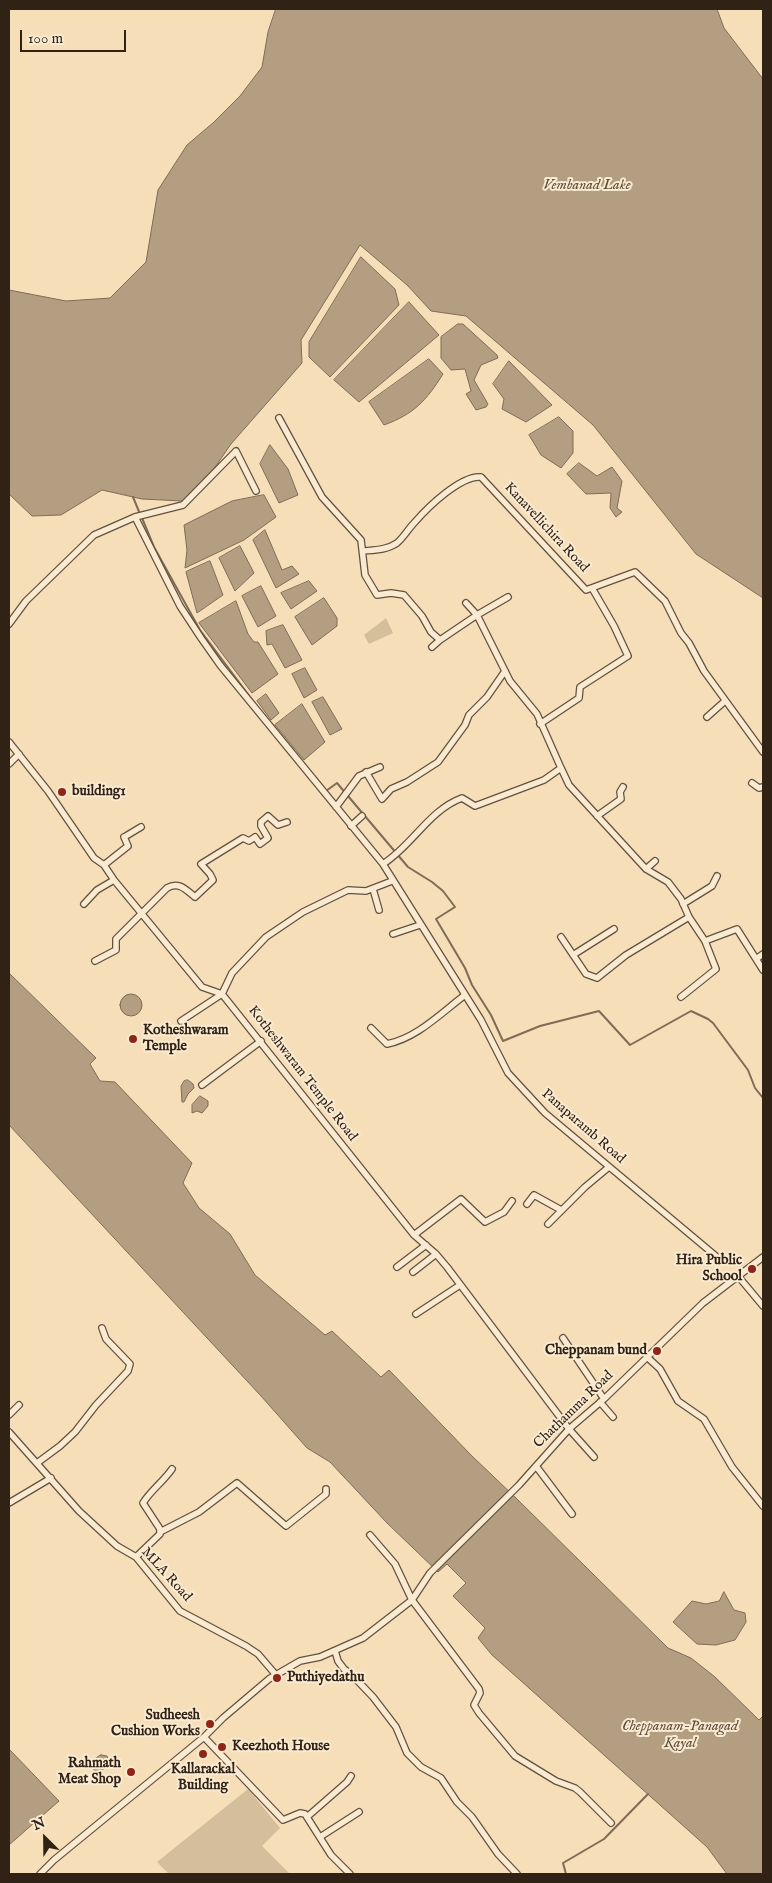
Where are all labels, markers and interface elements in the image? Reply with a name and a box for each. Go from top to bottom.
scale bar [22,20,129,52]
text: 100 m [28,29,63,48]
water label: Vembanad Lake [543,177,631,195]
street label: Kanavellichira Road [500,480,592,576]
place label: building1 [72,784,126,800]
marker: building1 [56,786,68,798]
street label: Kotheshwaram Temple Road [244,1003,360,1145]
place label: Kotheshwaram Temple [143,1023,229,1056]
marker: Kotheshwaram Temple [127,1033,139,1045]
street label: Panaparamb Road [538,1086,628,1168]
place label: Hira Public School [676,1253,742,1285]
marker: Hira Public School [746,1263,758,1275]
place label: Cheppanam bund [545,1343,647,1359]
marker: Cheppanam bund [651,1345,663,1357]
street label: Chathamma Road [531,1368,617,1452]
street label: MLA Road [137,1544,195,1606]
place label: Puthiyedathu [287,1670,364,1686]
marker: Puthiyedathu [271,1672,283,1684]
place label: Sudheesh Cushion Works [111,1708,200,1740]
marker: Sudheesh Cushion Works [204,1718,216,1730]
water label: Cheppanam-Panagad Kayal [622,1718,738,1753]
place label: Keezhoth House [232,1739,330,1755]
marker: Keezhoth House [216,1741,228,1753]
marker: Kallarackal Building [197,1748,209,1760]
place label: Rahmath Meat Shop [58,1756,121,1788]
place label: Kallarackal Building [171,1762,235,1794]
marker: Rahmath Meat Shop [125,1766,137,1778]
north arrow [20,1813,70,1863]
text: N [30,1814,48,1835]

